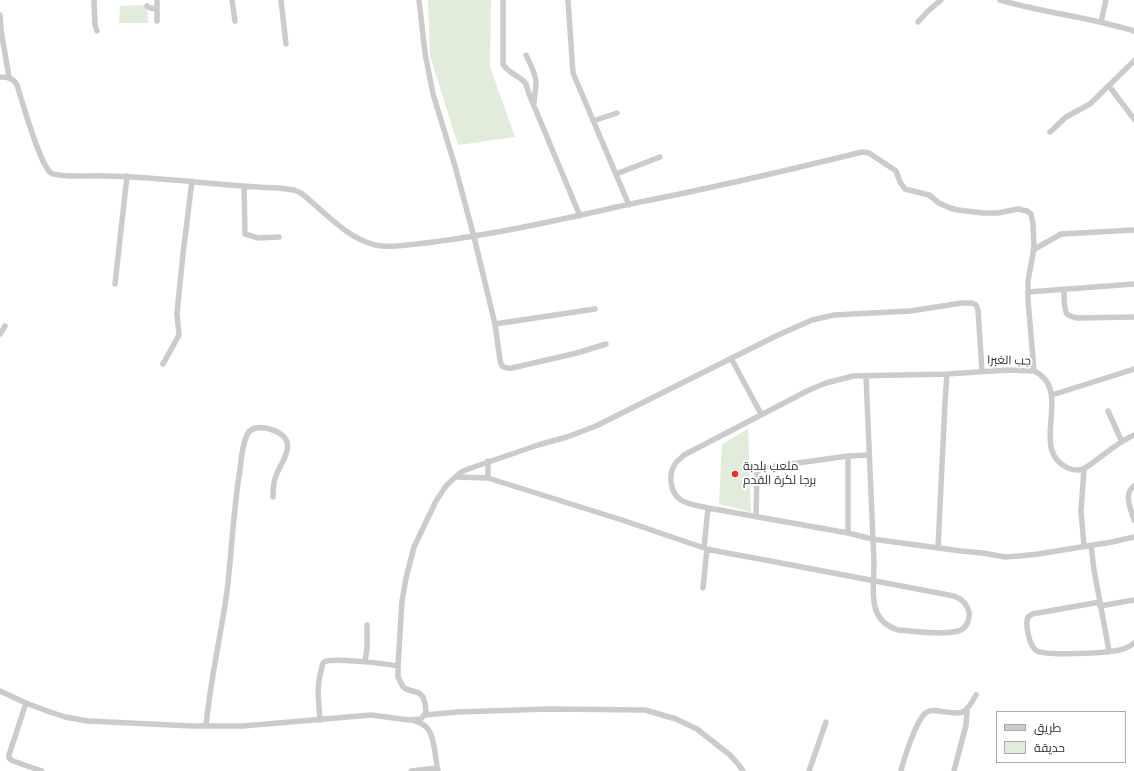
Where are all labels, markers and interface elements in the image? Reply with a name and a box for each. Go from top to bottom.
street label: جب الغبرا [987,353,1031,369]
place label: ملعب بلدبة برجا لكرة القدم [743,460,816,488]
marker: ملعب بلدبة برجا لكرة القدم [730,469,740,479]
legend [996,711,1126,763]
text: طريق [1034,721,1061,735]
text: حديقة [1034,741,1065,755]

